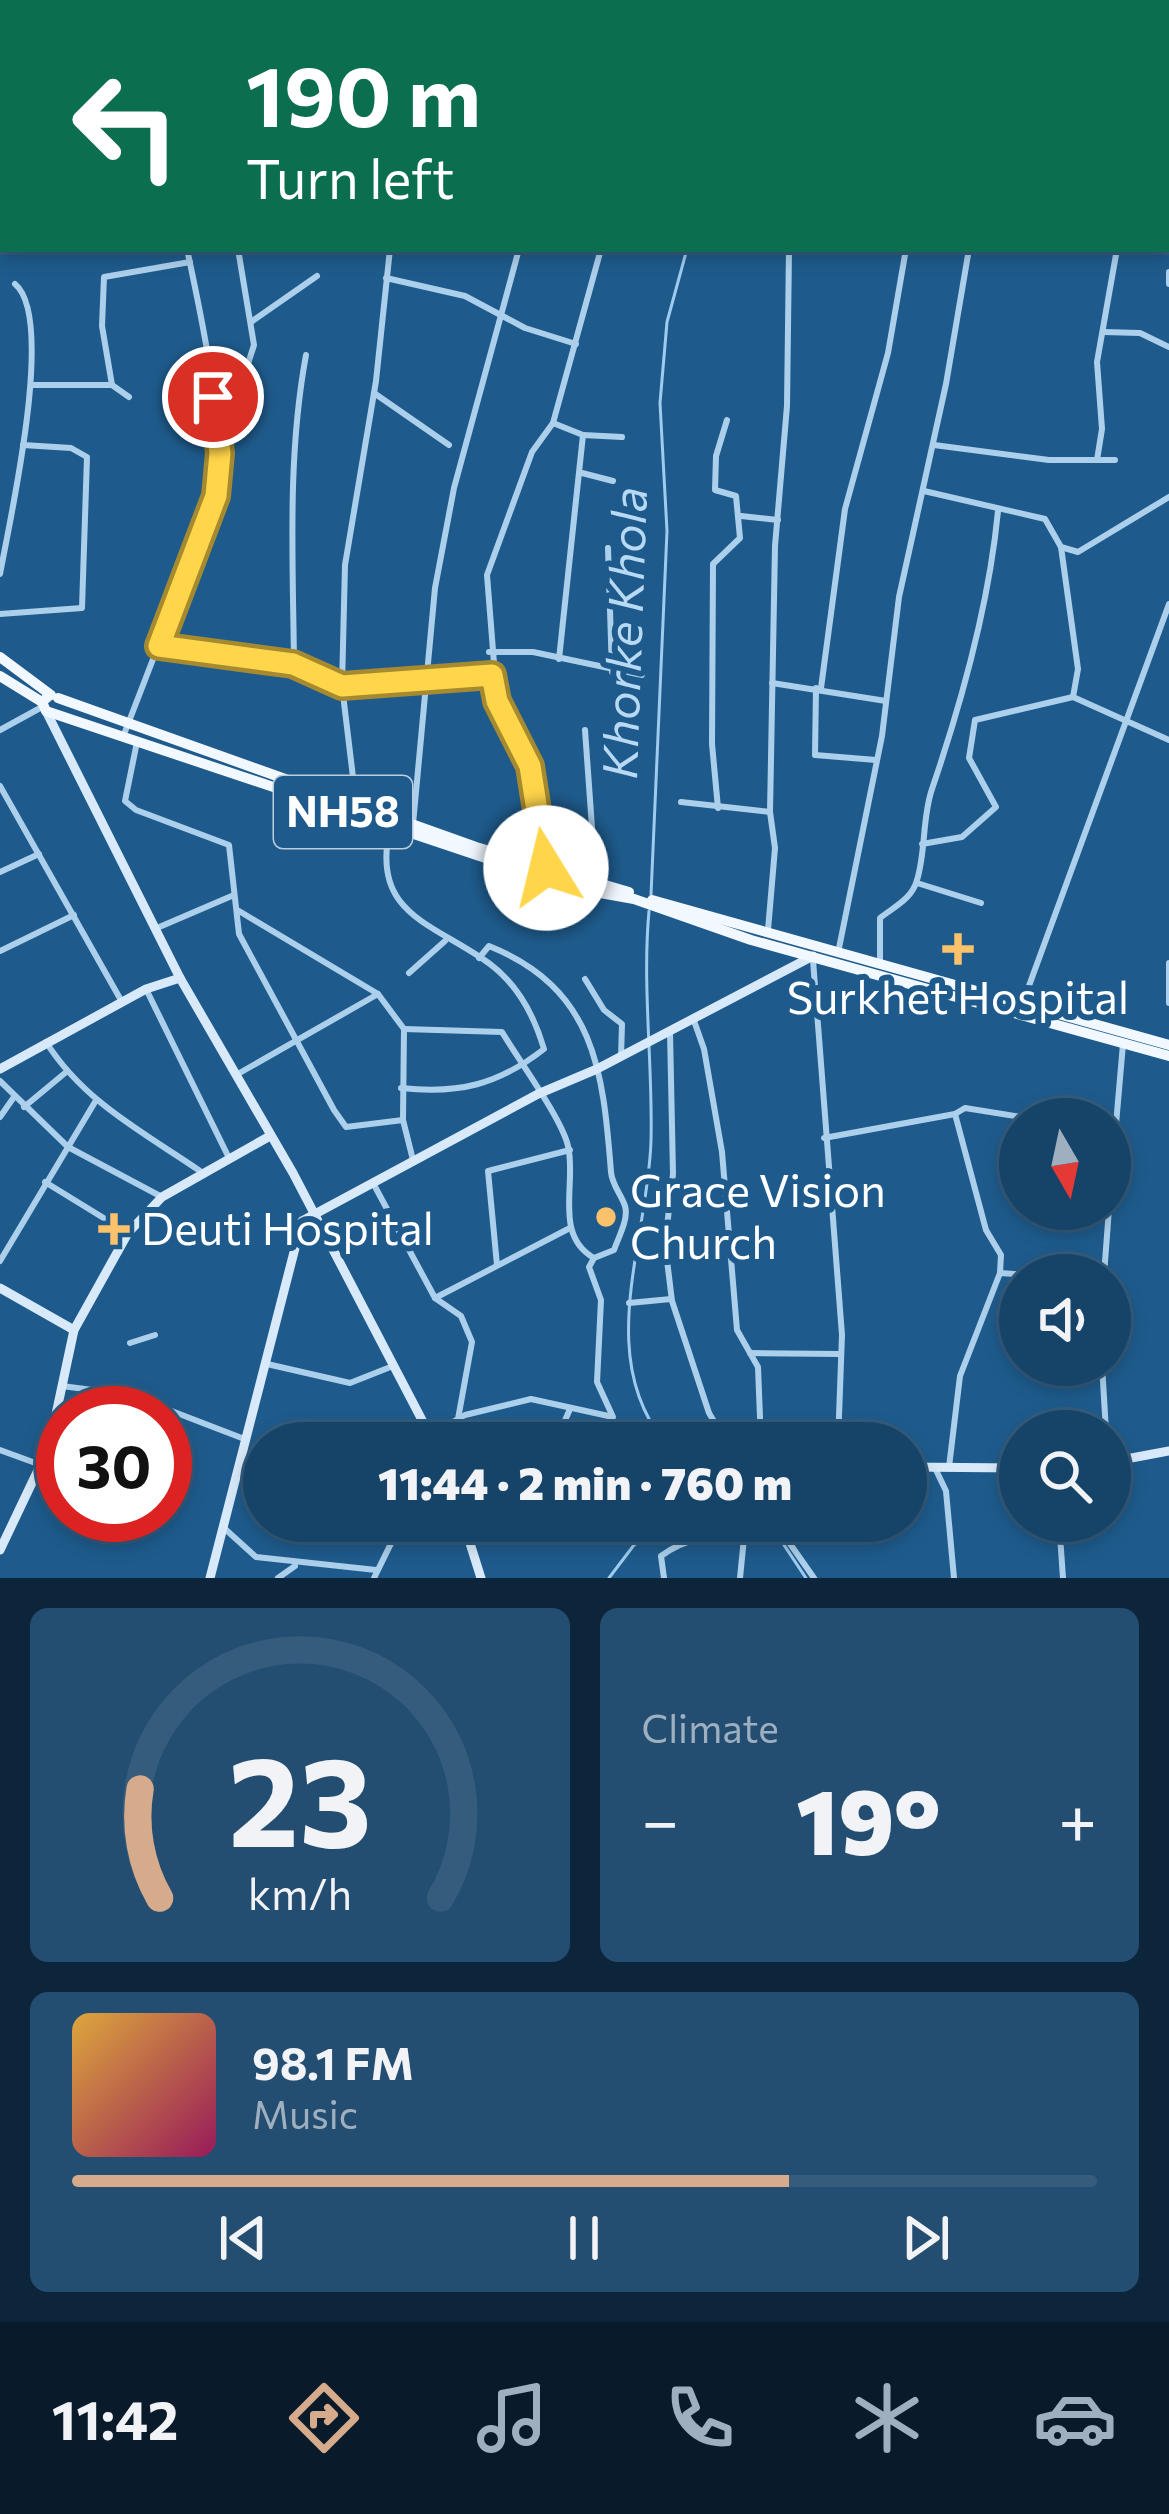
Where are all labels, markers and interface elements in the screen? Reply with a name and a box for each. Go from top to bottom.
text: 190 m [246,42,481,144]
icon: left [48,48,204,204]
text: Turn left [246,144,454,210]
pin [162,346,264,448]
icon: arrive [180,364,246,430]
water label: Khorke Khola [588,486,657,780]
road number: NH58 [274,776,412,848]
position arrow [483,805,609,931]
marker: Surkhet Hospital [942,933,974,965]
place label: Surkhet Hospital [787,968,1129,1023]
north arrow [999,1098,1131,1230]
map controls [999,1098,1131,1542]
place label: Grace Vision Church [630,1161,886,1268]
place label: Deuti Hospital [141,1199,434,1254]
marker: Grace Vision Church [593,1204,619,1230]
marker: Deuti Hospital [98,1213,130,1245]
button: sound [999,1254,1131,1386]
speed limit sign: 30 [36,1386,192,1542]
button: search [999,1410,1131,1542]
text: 11:44 · 2 min · 760 m [378,1454,792,1509]
text: Climate [642,1703,779,1751]
text: 23 [228,1720,372,1873]
text: 19° [796,1763,941,1874]
text: − [642,1778,679,1859]
text: + [1058,1778,1097,1859]
text: km/h [248,1866,352,1919]
text: 98.1 FM [252,2034,414,2089]
text: Music [252,2089,358,2137]
icon: previous [210,2205,276,2271]
icon: pause [551,2205,617,2271]
icon: next [893,2205,959,2271]
icon: directions [282,2376,366,2460]
icon: music [470,2376,554,2460]
icon: phone [658,2376,742,2460]
icon: climate [845,2376,929,2460]
icon: car [1033,2376,1117,2460]
text: 11:42 [52,2385,178,2451]

